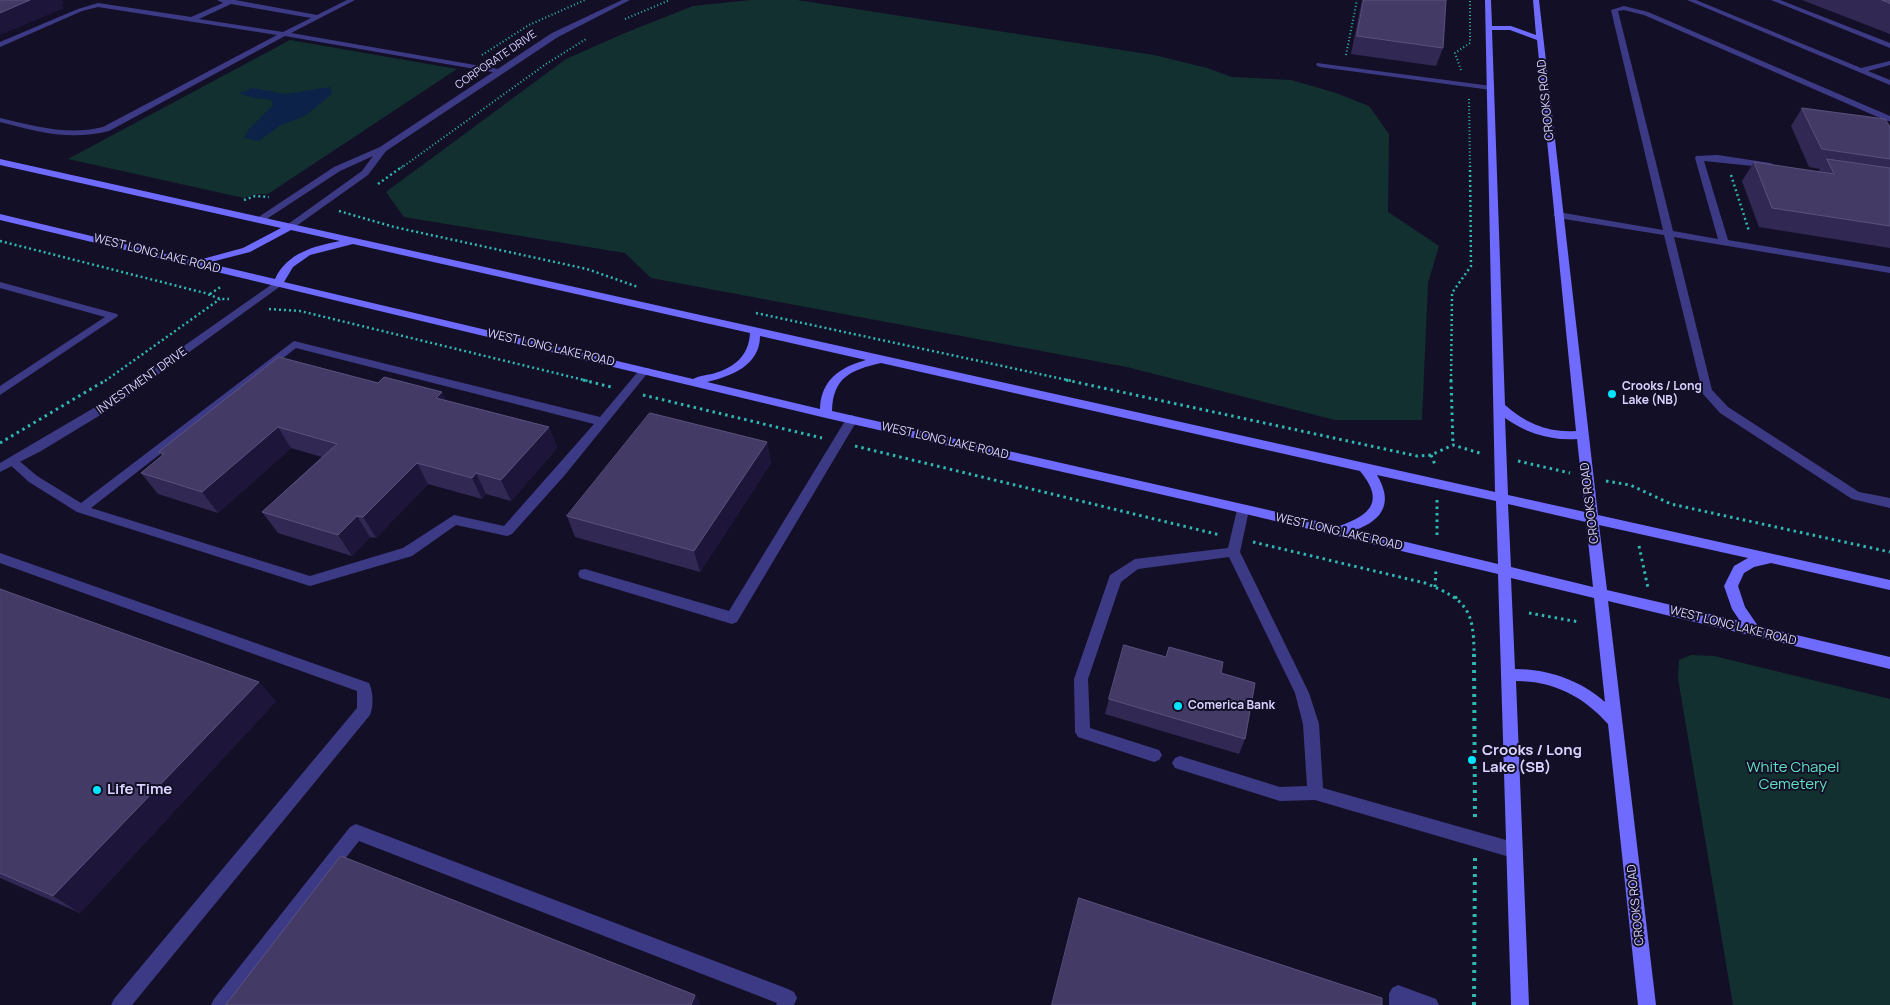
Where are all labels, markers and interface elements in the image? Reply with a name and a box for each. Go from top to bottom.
street label: CORPORATE DRIVE [453,28,539,92]
street label: CROOKS ROAD [1535,59,1557,141]
street label: WEST LONG LAKE ROAD [92,231,222,277]
street label: WEST LONG LAKE ROAD [486,326,616,370]
street label: INVESTMENT DRIVE [94,345,190,417]
place label: Crooks / Long Lake (NB) [1622,380,1702,408]
marker: Crooks / Long Lake (NB) [1606,388,1618,400]
street label: WEST LONG LAKE ROAD [880,419,1010,463]
street label: CROOKS ROAD [1578,462,1602,544]
street label: WEST LONG LAKE ROAD [1274,510,1404,554]
street label: WEST LONG LAKE ROAD [1668,603,1798,649]
place label: Comerica Bank [1188,699,1275,713]
marker: Comerica Bank [1172,700,1184,712]
place label: Crooks / Long Lake (SB) [1482,742,1582,777]
marker: Crooks / Long Lake (SB) [1466,754,1478,766]
park label: White Chapel Cemetery [1746,759,1840,794]
place label: Life Time [107,781,172,799]
marker: Life Time [91,784,103,796]
street label: CROOKS ROAD [1625,864,1647,946]

